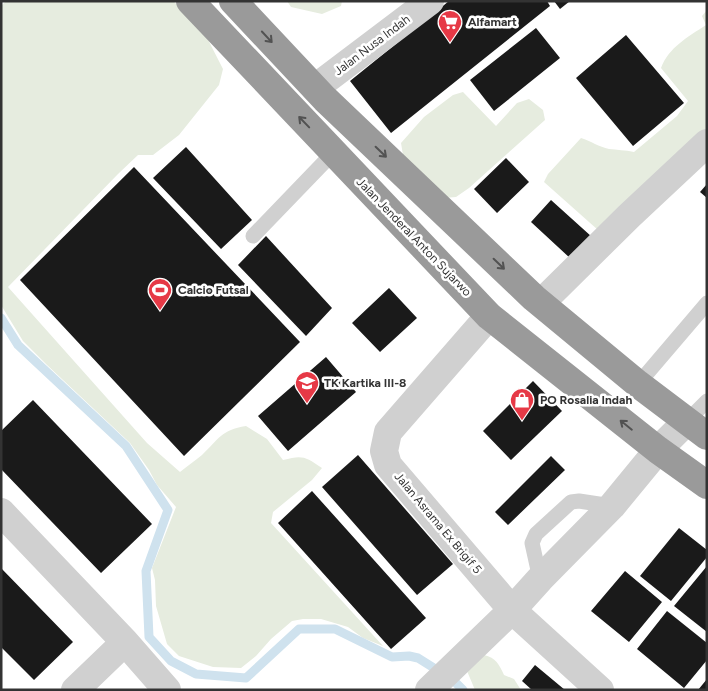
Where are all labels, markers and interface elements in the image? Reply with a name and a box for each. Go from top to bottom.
supermarket icon: Alfamart [437,9,463,43]
street label: Jalan Nusa Indah [331,12,413,78]
place label: Alfamart [468,15,517,29]
one-way arrow [261,30,273,43]
one-way arrow [298,115,310,128]
one-way arrow [375,146,387,158]
street label: Jalan Jenderal Anton Sujarwo [354,175,474,299]
one-way arrow [492,258,505,270]
sports icon: Calcio Futsal [147,277,173,311]
place label: Calcio Futsal [178,283,249,297]
school or university icon: TK Kartika III-8 [294,370,320,404]
place label: TK Kartika III-8 [324,376,406,390]
shop icon: PO Rosalia Indah [509,387,535,421]
place label: PO Rosalia Indah [540,393,632,407]
one-way arrow [619,419,632,430]
street label: Jalan Asrama Ex Brigif 5 [392,469,485,577]

